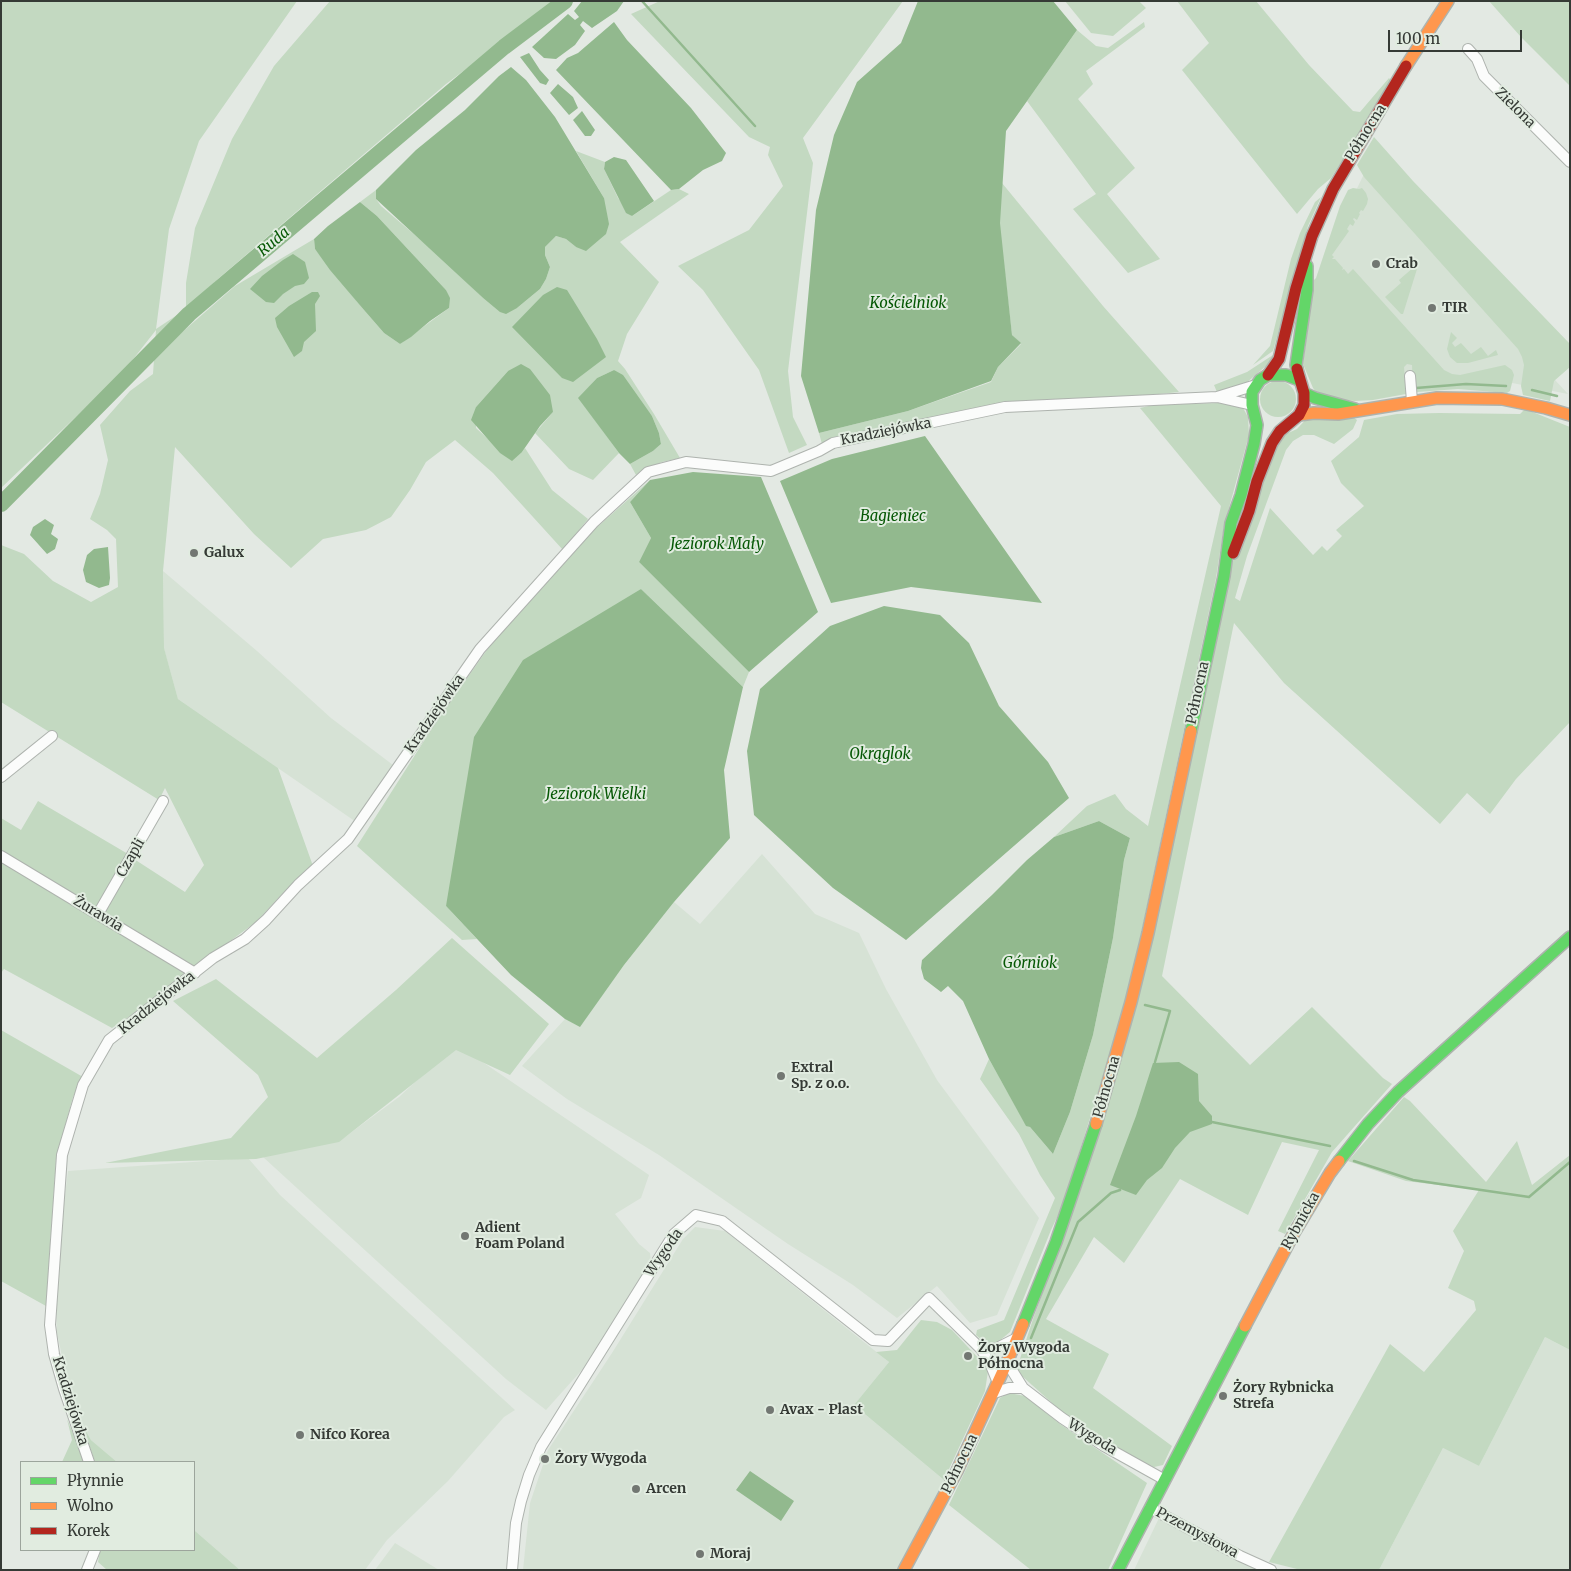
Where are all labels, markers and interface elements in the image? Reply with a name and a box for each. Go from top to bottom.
scale bar [1391,20,1525,52]
text: 100 m [1396,29,1440,48]
street label: Zielona [1491,84,1539,132]
street label: Północna [1342,101,1390,165]
water label: Ruda [255,224,293,260]
place label: Crab [1386,256,1418,272]
marker: Crab [1370,258,1382,270]
water label: Kościelniok [870,295,946,313]
place label: TIR [1442,300,1468,316]
marker: TIR [1426,302,1438,314]
street label: Kradziejówka [839,415,933,449]
water label: Bagieniec [860,508,926,526]
water label: Jeziorok Mały [670,536,764,554]
place label: Galux [204,545,244,561]
marker: Galux [188,547,200,559]
street label: Północna [1183,660,1213,726]
street label: Kradziejówka [402,671,468,757]
water label: Okrąglok [849,746,911,764]
water label: Jeziorok Wielki [546,786,646,804]
street label: Czapli [113,836,149,880]
street label: Żurawia [70,893,126,935]
water label: Górniok [1003,955,1057,973]
street label: Kradziejówka [116,968,198,1038]
street label: Północna [1090,1054,1124,1120]
place label: Extral Sp. z o.o. [791,1060,850,1092]
marker: Extral Sp. z o.o. [775,1070,787,1082]
street label: Rybnicka [1278,1189,1324,1253]
place label: Adient Foam Poland [475,1220,565,1252]
street label: Wygoda [641,1226,687,1280]
marker: Adient Foam Poland [459,1230,471,1242]
place label: Żory Wygoda Północna [978,1340,1070,1372]
marker: Żory Wygoda Północna [962,1350,974,1362]
street label: Kradziejówka [49,1355,91,1447]
place label: Żory Rybnicka Strefa [1233,1380,1334,1412]
marker: Żory Rybnicka Strefa [1217,1390,1229,1402]
place label: Avax - Plast [780,1402,863,1418]
marker: Avax - Plast [764,1404,776,1416]
street label: Wygoda [1064,1415,1120,1459]
place label: Nifco Korea [310,1427,390,1443]
marker: Nifco Korea [294,1429,306,1441]
street label: Północna [938,1432,982,1496]
place label: Żory Wygoda [555,1451,647,1467]
marker: Żory Wygoda [539,1453,551,1465]
legend [20,1461,195,1551]
text: Płynnie [67,1471,123,1490]
place label: Arcen [646,1481,686,1497]
marker: Arcen [630,1483,642,1495]
text: Wolno [67,1496,113,1515]
street label: Przemysłowa [1153,1504,1241,1562]
text: Korek [67,1521,110,1540]
place label: Moraj [710,1546,751,1562]
marker: Moraj [694,1548,706,1560]

